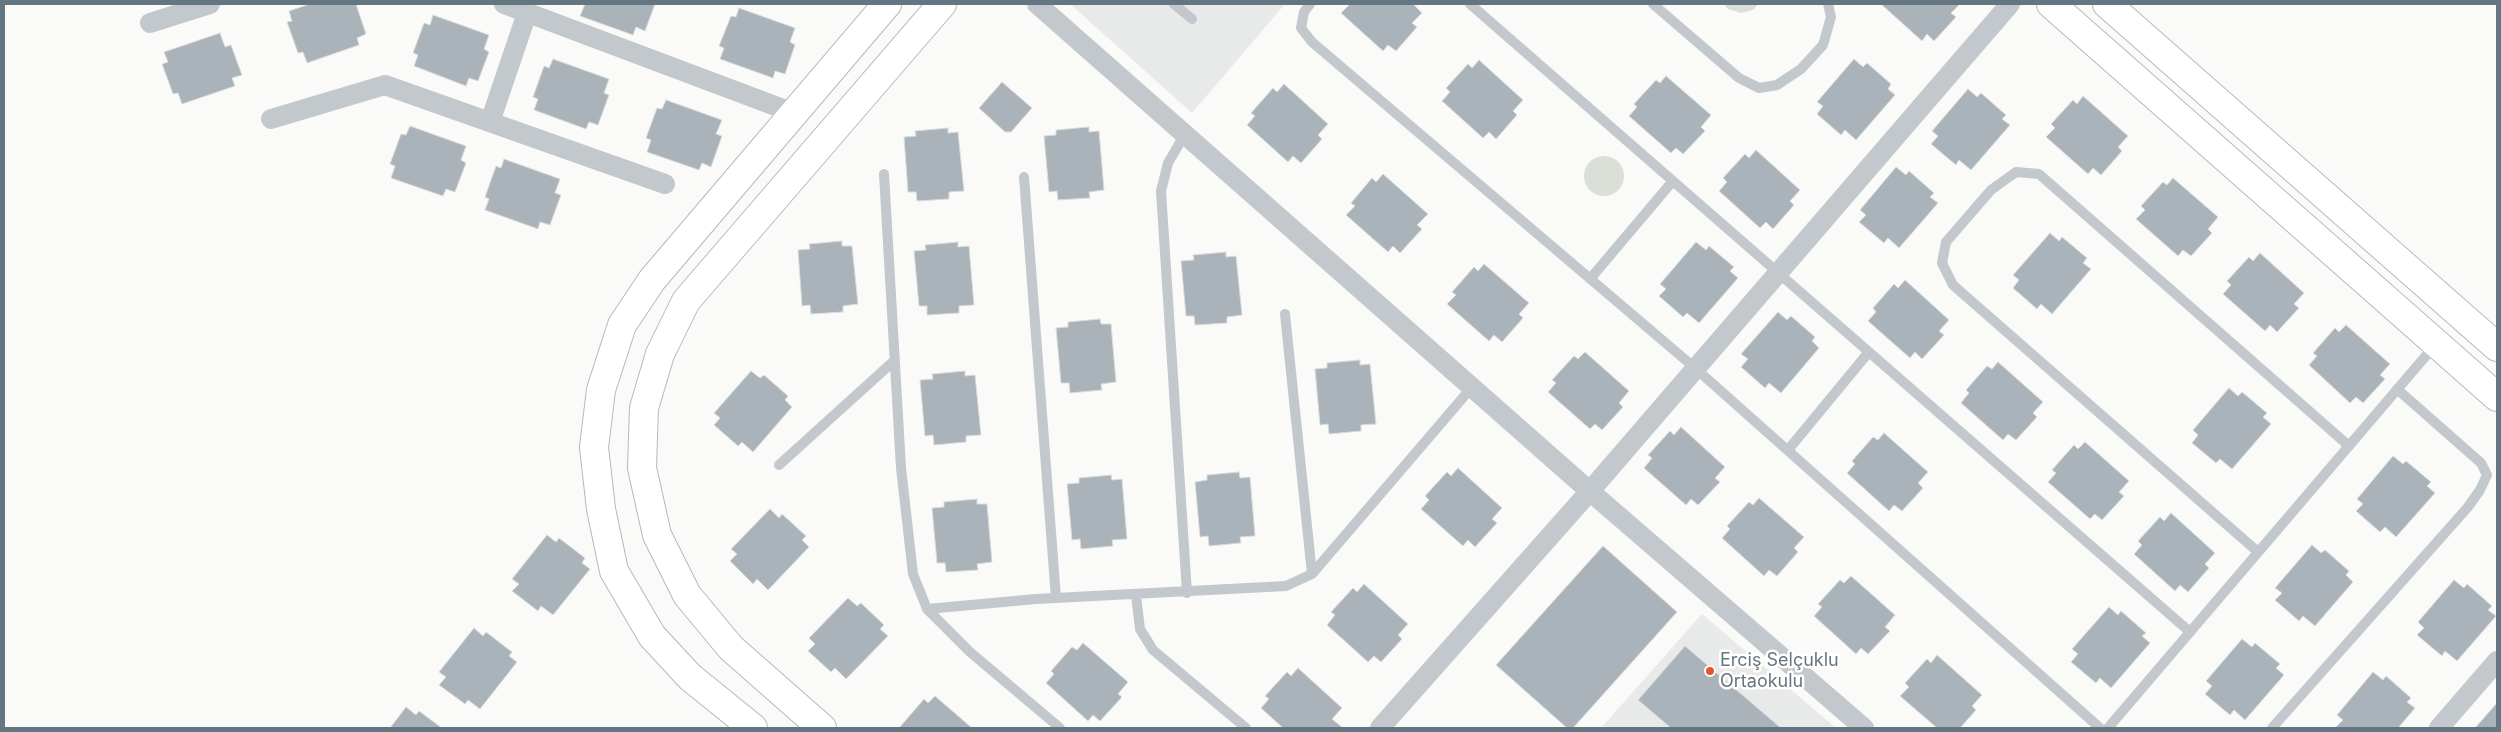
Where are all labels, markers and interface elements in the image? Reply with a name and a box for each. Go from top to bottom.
place label: Erciş Selçuklu Ortaokulu [1720,650,1839,692]
marker: Erciş Selçuklu Ortaokulu [1704,665,1716,677]

